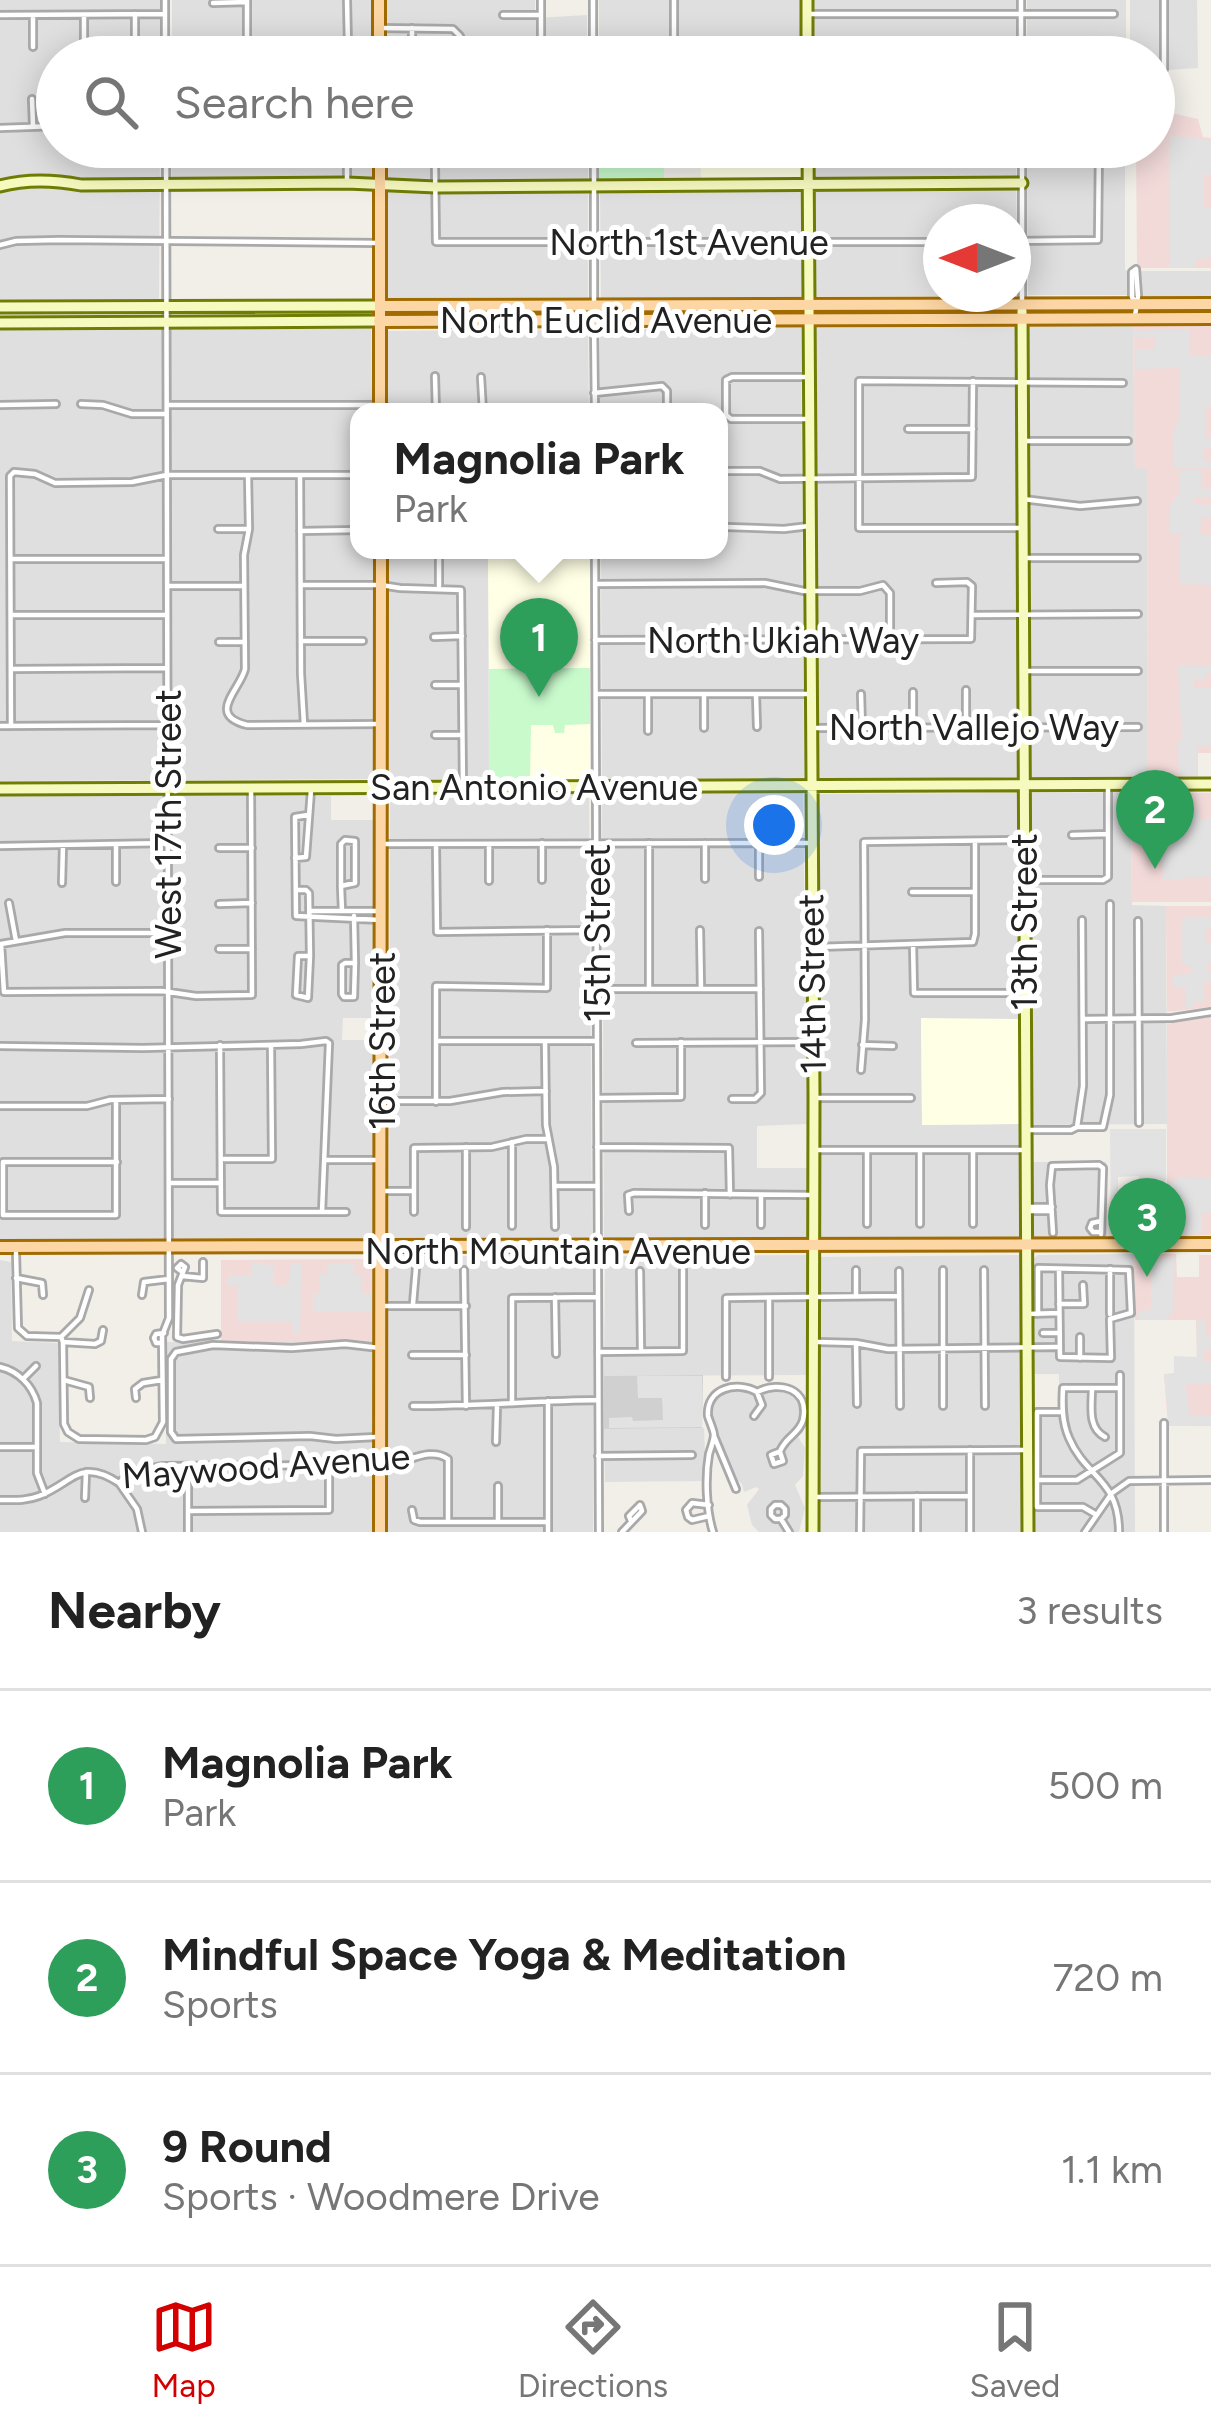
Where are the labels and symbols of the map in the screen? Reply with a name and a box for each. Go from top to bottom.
north arrow [923,204,1031,312]
street label: North 1st Avenue [549,221,829,264]
street label: North Euclid Avenue [440,299,772,342]
pin: 1 [500,598,578,697]
street label: North Ukiah Way [647,619,919,662]
street label: West 17th Street [147,689,190,959]
street label: North Vallejo Way [829,706,1119,749]
street label: San Antonio Avenue [370,766,698,809]
pin: 2 [1116,770,1194,869]
your location [744,795,804,855]
street label: 13th Street [1003,833,1046,1011]
street label: 15th Street [576,844,619,1022]
street label: 14th Street [789,893,835,1075]
street label: 16th Street [361,952,404,1130]
pin: 3 [1108,1178,1186,1277]
street label: North Mountain Avenue [365,1230,751,1273]
street label: Maywood Avenue [120,1434,412,1498]

